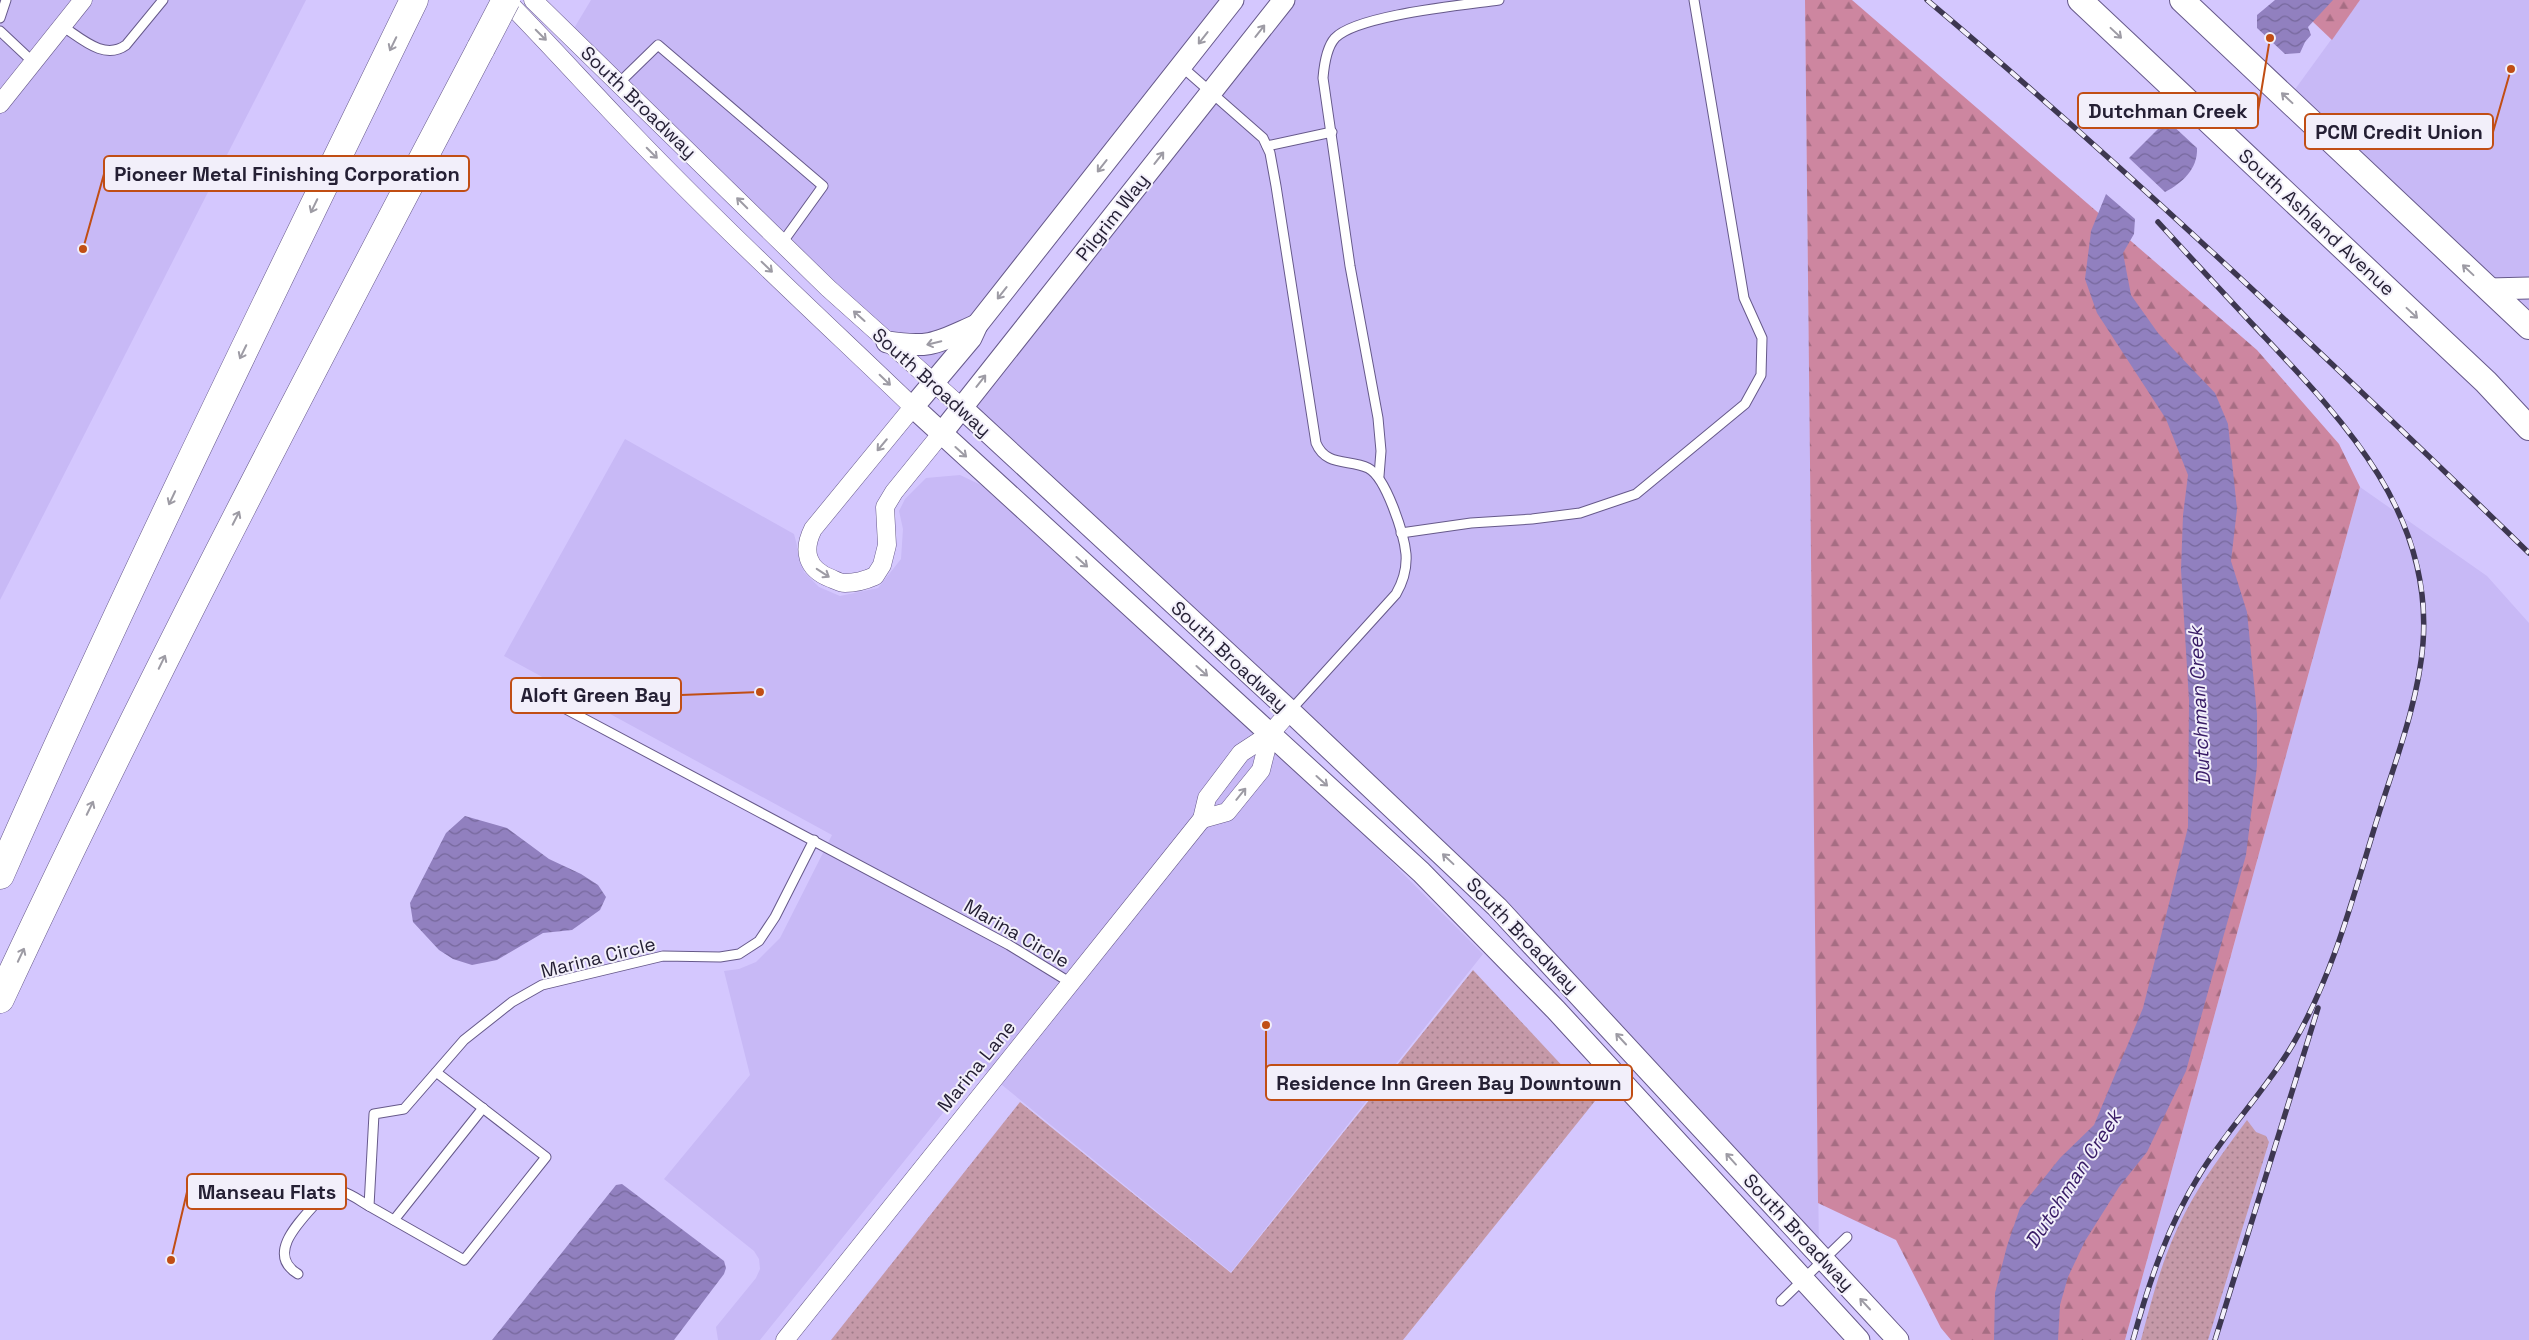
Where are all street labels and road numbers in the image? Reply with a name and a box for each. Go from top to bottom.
street label: South Broadway [575,41,702,164]
street label: South Ashland Avenue [2233,143,2400,301]
street label: Pilgrim Way [1070,168,1154,266]
street label: South Broadway [867,322,996,442]
street label: South Broadway [1166,595,1294,717]
street label: South Broadway [1461,872,1584,999]
street label: Marina Circle [960,893,1074,974]
street label: Marina Circle [538,931,658,984]
street label: Marina Lane [932,1015,1021,1117]
street label: South Broadway [1738,1168,1860,1296]

